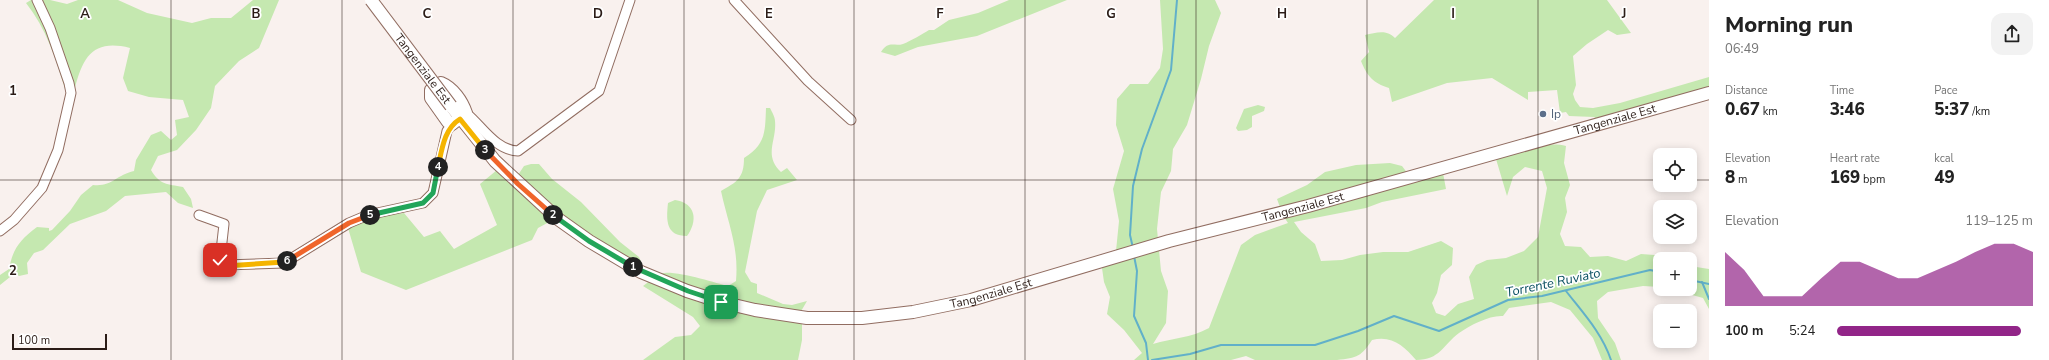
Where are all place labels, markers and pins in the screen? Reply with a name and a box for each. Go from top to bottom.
place label: Ip [1551,106,1561,122]
marker: Ip [1538,109,1548,119]
pin: 3 [475,140,495,160]
pin: 4 [428,157,448,177]
pin: 5 [360,205,380,225]
pin: 2 [543,205,563,225]
pin [203,243,237,277]
pin: 6 [277,251,297,271]
pin: 1 [623,257,643,277]
pin [704,285,738,319]

